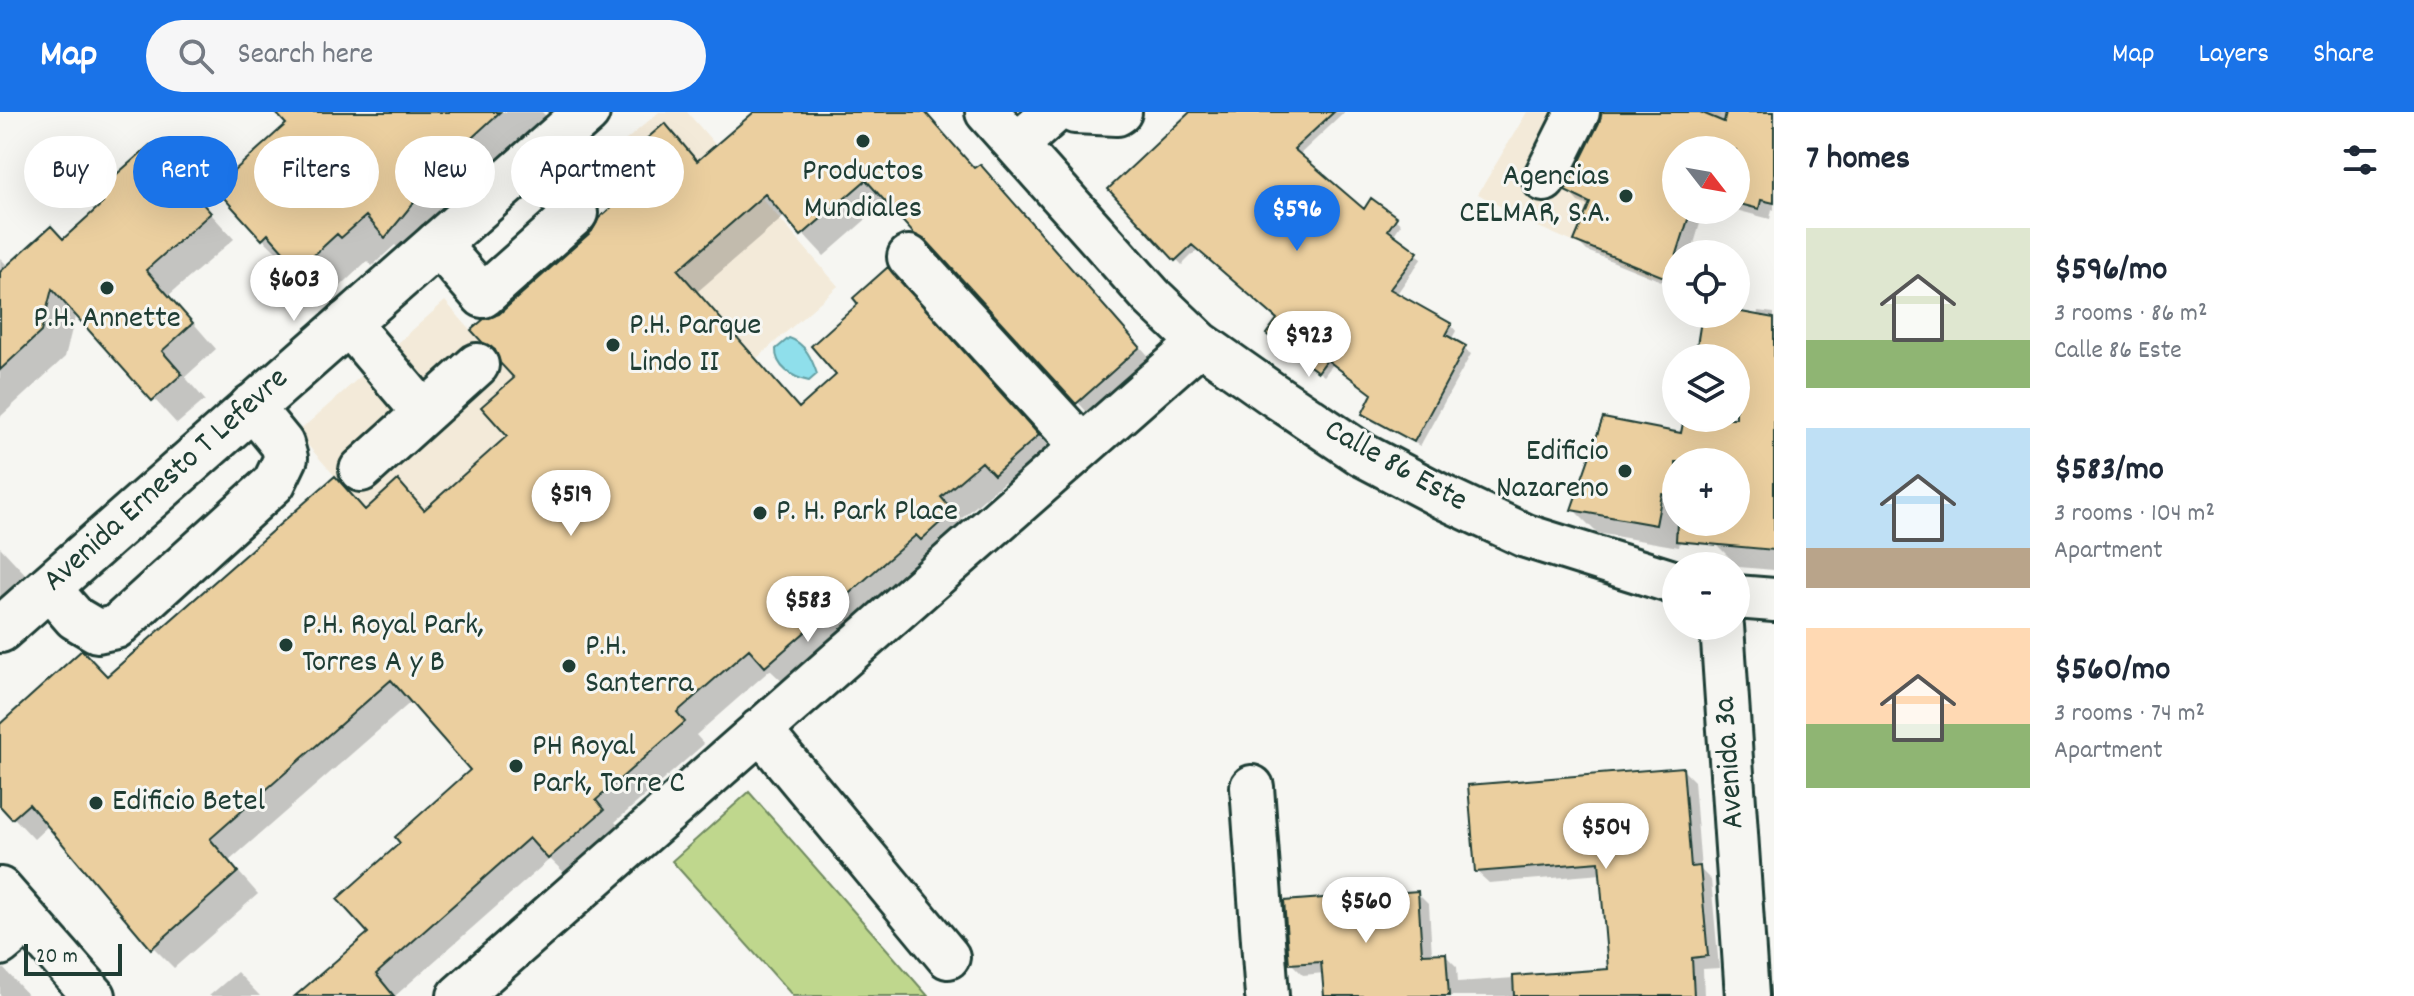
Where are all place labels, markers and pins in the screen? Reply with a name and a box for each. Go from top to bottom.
marker: Productos Mundiales [854,132,872,150]
place label: Productos Mundiales [802,150,924,233]
place label: Agencias CELMAR, S.A. [1459,155,1610,238]
pin: $596 [1250,185,1344,253]
marker: Agencias CELMAR, S.A. [1617,187,1635,205]
pin: $603 [247,255,341,323]
marker: P.H. Annette [98,279,116,297]
place label: P.H. Annette [33,297,181,343]
place label: P.H. Parque Lindo II [629,304,761,387]
pin: $923 [1262,311,1356,379]
marker: P.H. Parque Lindo II [604,336,622,354]
place label: Edificio Nazareno [1496,430,1609,513]
marker: Edificio Nazareno [1616,462,1634,480]
pin: $519 [524,470,618,538]
place label: P. H. Park Place [776,490,958,536]
marker: P. H. Park Place [751,504,769,522]
pin: $583 [761,576,855,644]
place label: P.H. Royal Park, Torres A y B [302,604,484,687]
place label: P.H. Santerra [585,625,695,708]
marker: P.H. Royal Park, Torres A y B [277,636,295,654]
marker: P.H. Santerra [560,657,578,675]
place label: PH Royal Park, Torre C [532,725,685,808]
marker: PH Royal Park, Torre C [507,757,525,775]
place label: Edificio Betel [112,780,266,826]
marker: Edificio Betel [87,794,105,812]
pin: $504 [1559,803,1653,871]
pin: $560 [1319,877,1413,945]

